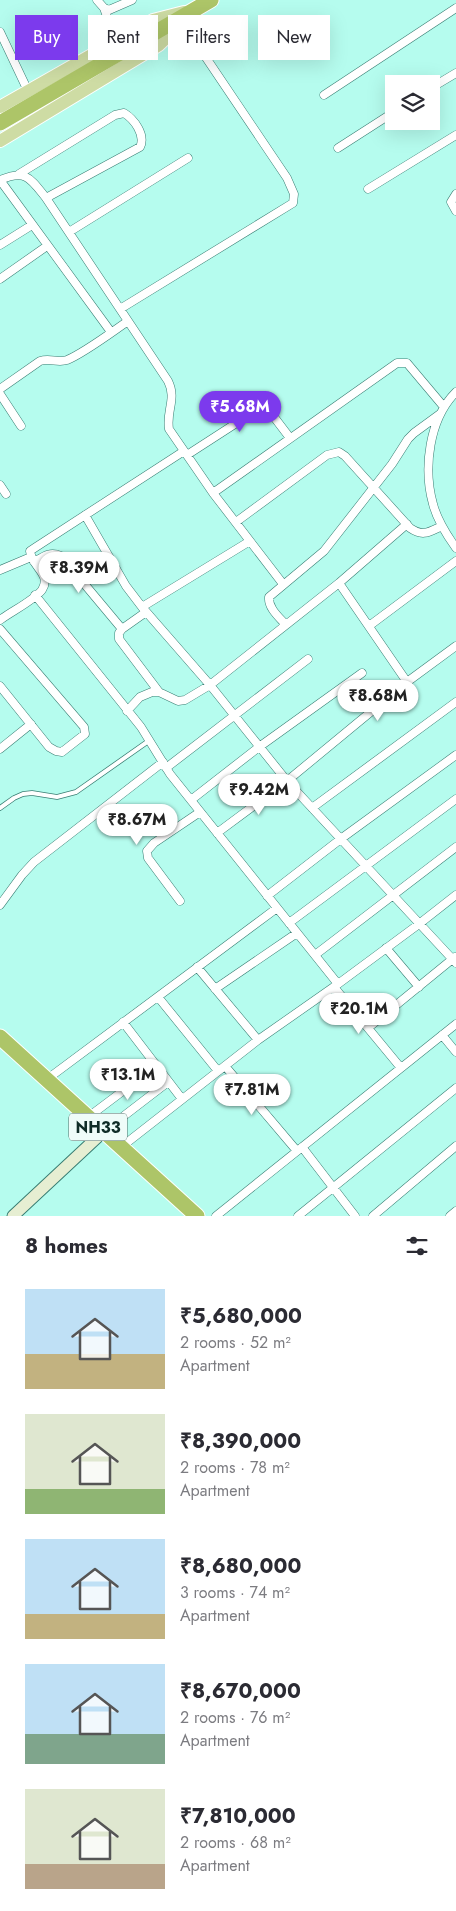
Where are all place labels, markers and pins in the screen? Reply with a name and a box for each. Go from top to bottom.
pin: ₹5.68M [199,390,281,433]
pin: ₹8.39M [38,552,120,594]
pin: ₹8.68M [337,680,419,722]
pin: ₹9.42M [218,774,300,816]
pin: ₹8.67M [96,804,178,846]
pin: ₹20.1M [318,992,400,1035]
pin: ₹13.1M [87,1058,169,1101]
pin: ₹7.81M [211,1074,293,1116]

